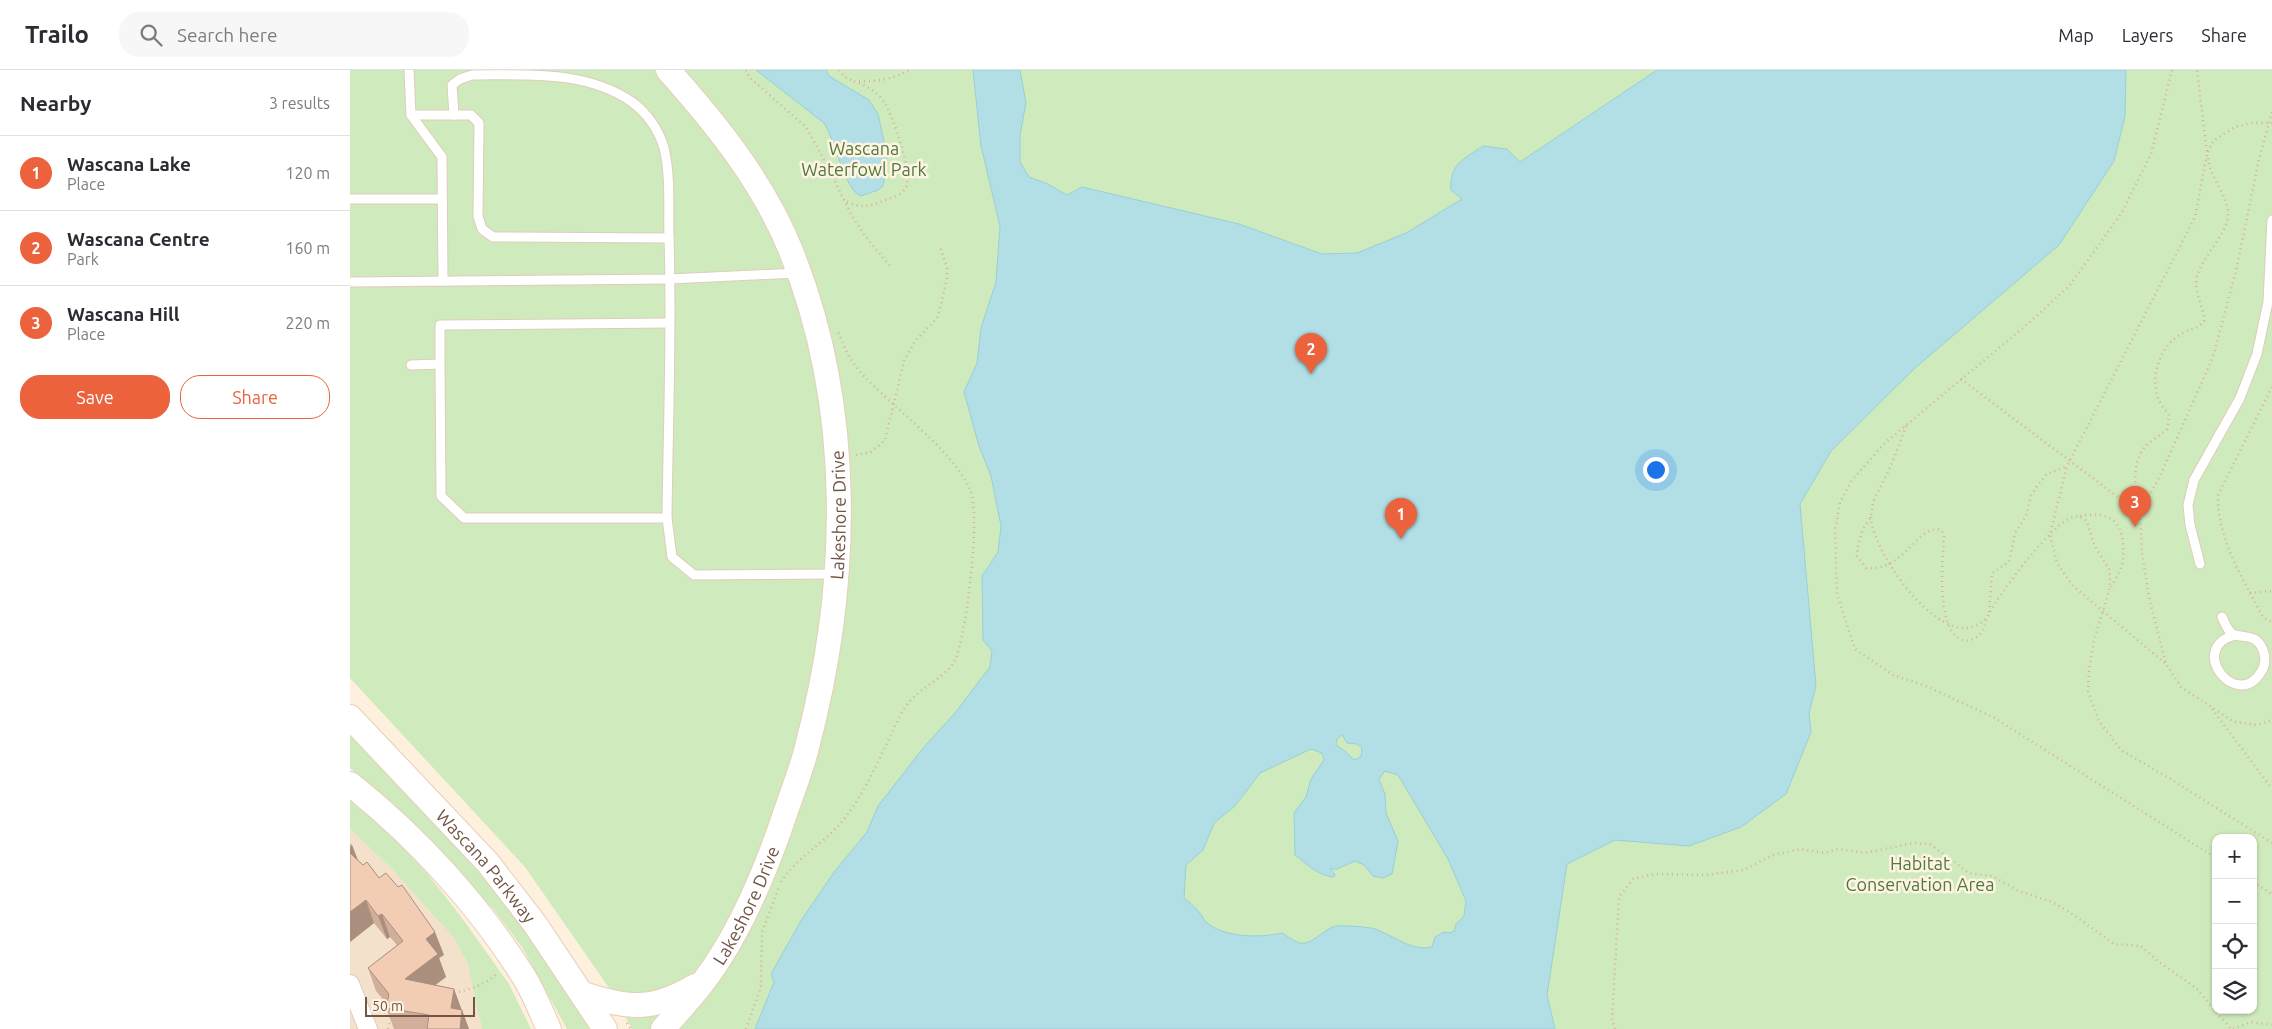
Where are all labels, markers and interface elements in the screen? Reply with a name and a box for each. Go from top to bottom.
search box [119,12,469,57]
text: Trailo [25,21,89,48]
icon: search [137,21,165,49]
text: Search here [177,24,278,46]
text: Map [2058,25,2094,45]
text: Layers [2122,25,2173,45]
text: Share [2201,25,2247,45]
text: Nearby [20,91,91,115]
text: 3 results [269,94,330,112]
park label: Wascana Waterfowl Park [801,138,927,179]
text: Wascana Lake [67,153,191,175]
text: 1 [31,164,41,182]
text: 120 m [285,164,330,182]
text: Place [67,175,105,193]
text: Wascana Centre [67,228,210,250]
text: 2 [31,239,41,257]
text: 160 m [285,239,330,257]
text: Park [67,250,99,268]
text: Wascana Hill [67,303,179,325]
text: 3 [31,314,41,332]
text: 220 m [285,314,330,332]
text: Place [67,325,105,343]
pin: 2 [1295,333,1327,374]
button: Save [20,375,170,419]
button: Share [180,375,330,419]
street label: Lakeshore Drive [826,450,849,580]
your location [1643,457,1669,483]
pin: 3 [2119,486,2151,527]
pin: 1 [1385,498,1417,539]
street label: Wascana Parkway [433,805,540,927]
map controls [2212,834,2257,1014]
button: + [2212,834,2257,879]
street label: Lakeshore Drive [708,843,783,968]
park label: Habitat Conservation Area [1846,853,1994,894]
button: − [2212,879,2257,924]
button: locate [2212,924,2257,969]
button: layers [2212,969,2257,1014]
scale bar [365,994,475,1017]
text: 50 m [372,998,403,1014]

